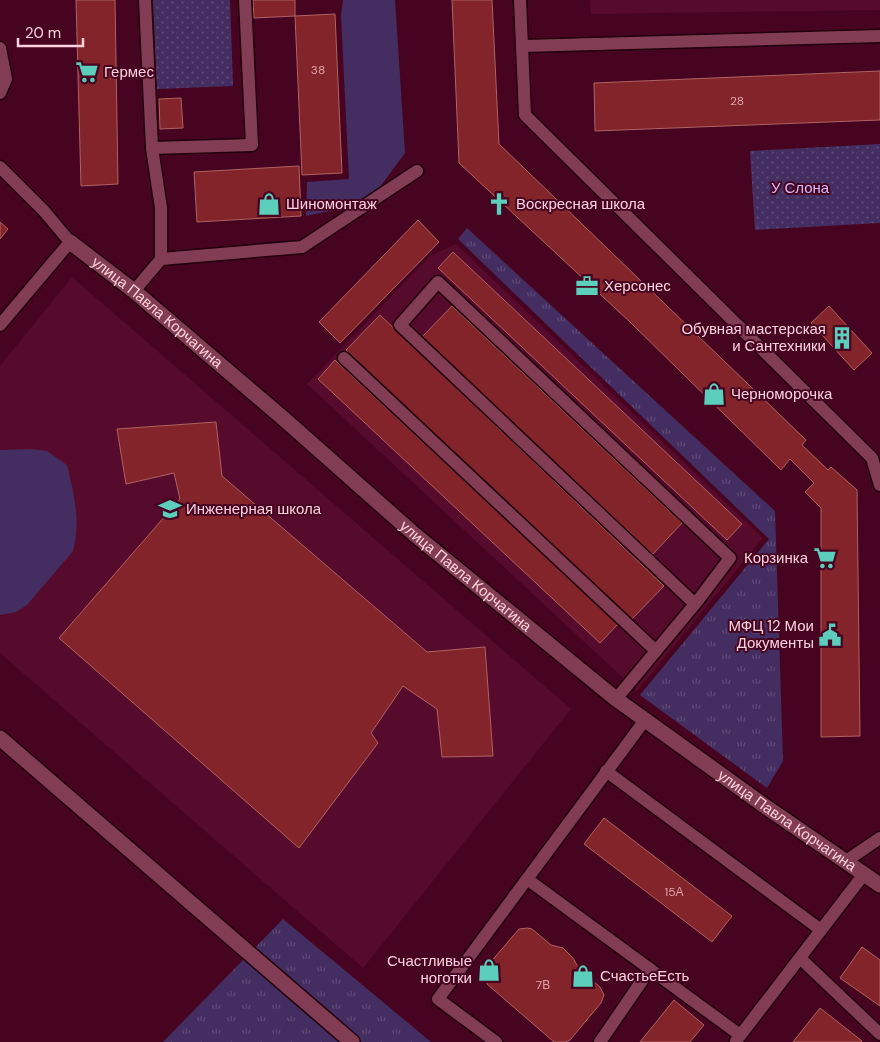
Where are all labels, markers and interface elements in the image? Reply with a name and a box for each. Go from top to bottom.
scale bar [18,15,82,47]
text: 20 m [25,23,61,43]
supermarket icon: Гермес [74,59,100,85]
place label: Гермес [104,62,154,82]
house number: 38 [311,62,325,78]
house number: 28 [730,93,744,109]
park label: У Слона [771,178,830,198]
shop icon: Шиномонтаж [256,191,282,217]
church icon: Воскресная школа [486,191,512,217]
place label: Шиномонтаж [286,194,377,214]
place label: Воскресная школа [516,194,646,214]
street label: улица Павла Корчагина [87,252,228,373]
office icon: Херсонес [574,273,600,299]
place label: Херсонес [604,276,671,296]
place label: Обувная мастерская и Сантехники [681,319,826,356]
building icon: Обувная мастерская и Сантехники [829,325,855,351]
shop icon: Черноморочка [701,381,727,407]
place label: Черноморочка [731,384,833,404]
school or university icon: Инженерная школа [157,496,183,522]
place label: Инженерная школа [186,499,322,519]
street label: улица Павла Корчагина [396,516,536,636]
supermarket icon: Корзинка [812,545,838,571]
place label: Корзинка [744,548,809,568]
place label: МФЦ 12 Мои Документы [728,616,814,653]
public building icon: МФЦ 12 Мои Документы [817,622,843,648]
street label: улица Павла Корчагина [714,765,861,876]
house number: 15А [664,884,684,900]
place label: Счастливые ноготки [387,951,472,988]
shop icon: Счастливые ноготки [476,957,502,983]
shop icon: СчастьеЕсть [570,963,596,989]
place label: СчастьеЕсть [600,966,690,986]
house number: 7В [536,977,550,993]

